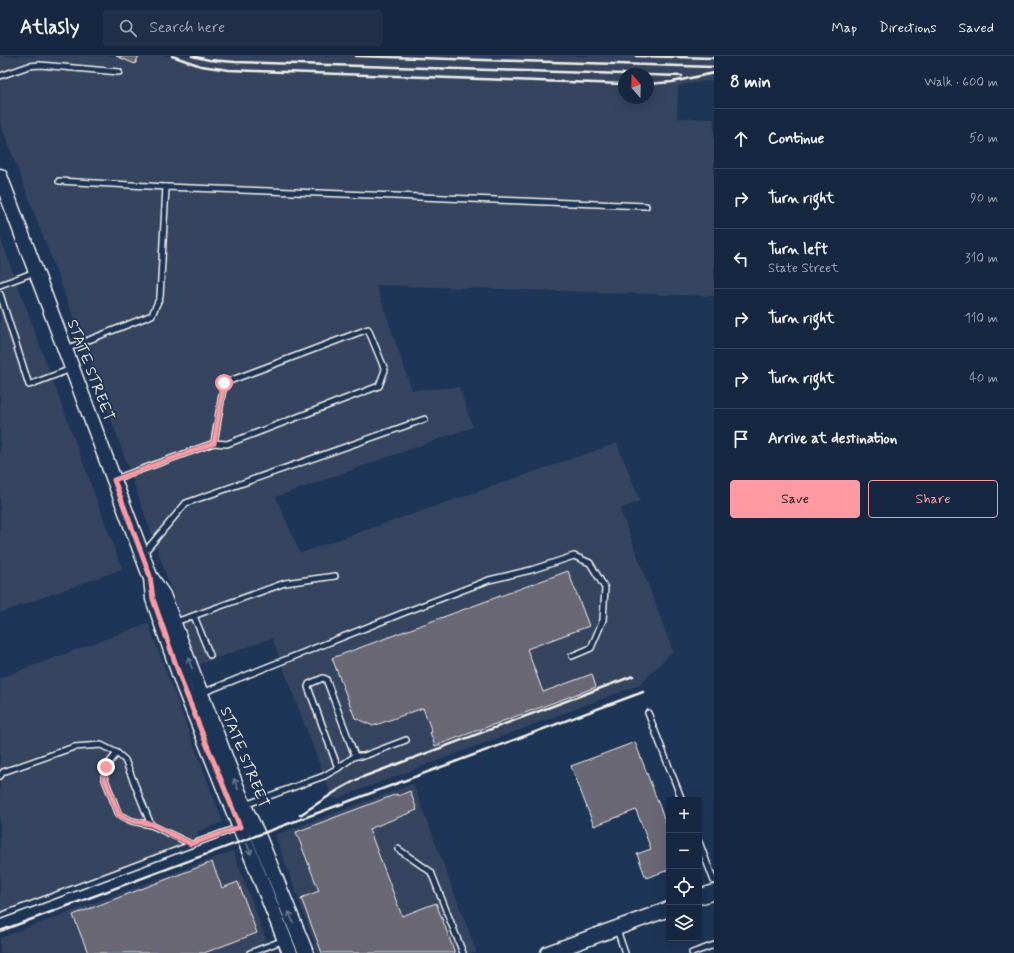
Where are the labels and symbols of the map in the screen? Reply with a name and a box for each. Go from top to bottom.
north arrow [618,68,654,104]
street label: STATE STREET [62,317,119,424]
route start [215,374,233,392]
one-way arrow [185,657,193,669]
street label: STATE STREET [215,704,274,811]
route end [97,758,115,776]
one-way arrow [231,778,239,790]
one-way arrow [245,842,253,854]
one-way arrow [287,911,295,923]

